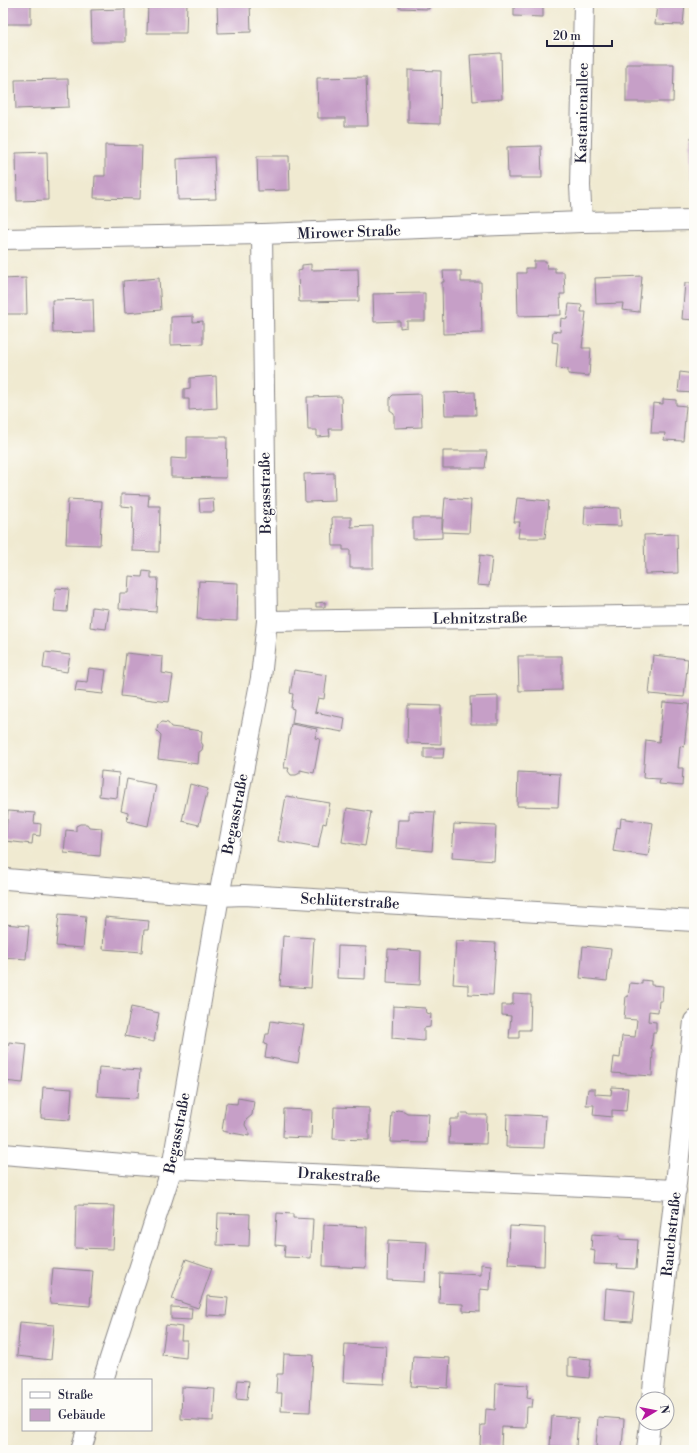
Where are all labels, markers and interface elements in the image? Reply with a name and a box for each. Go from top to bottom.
scale bar [547,22,612,48]
text: 20 m [553,29,581,44]
street label: Kastanienallee [572,62,593,164]
street label: Mirower Straße [297,221,401,244]
street label: Begasstraße [255,452,276,535]
street label: Lehnitzstraße [433,608,528,629]
street label: Begasstraße [218,772,253,857]
street label: Schlüterstraße [300,889,400,914]
street label: Begasstraße [160,1091,195,1176]
street label: Drakestraße [297,1164,381,1187]
street label: Rauchstraße [658,1191,685,1277]
legend [22,1379,152,1431]
text: Straße [58,1388,93,1403]
north arrow [635,1391,675,1431]
text: N [656,1404,672,1415]
text: Gebäude [58,1408,106,1423]

